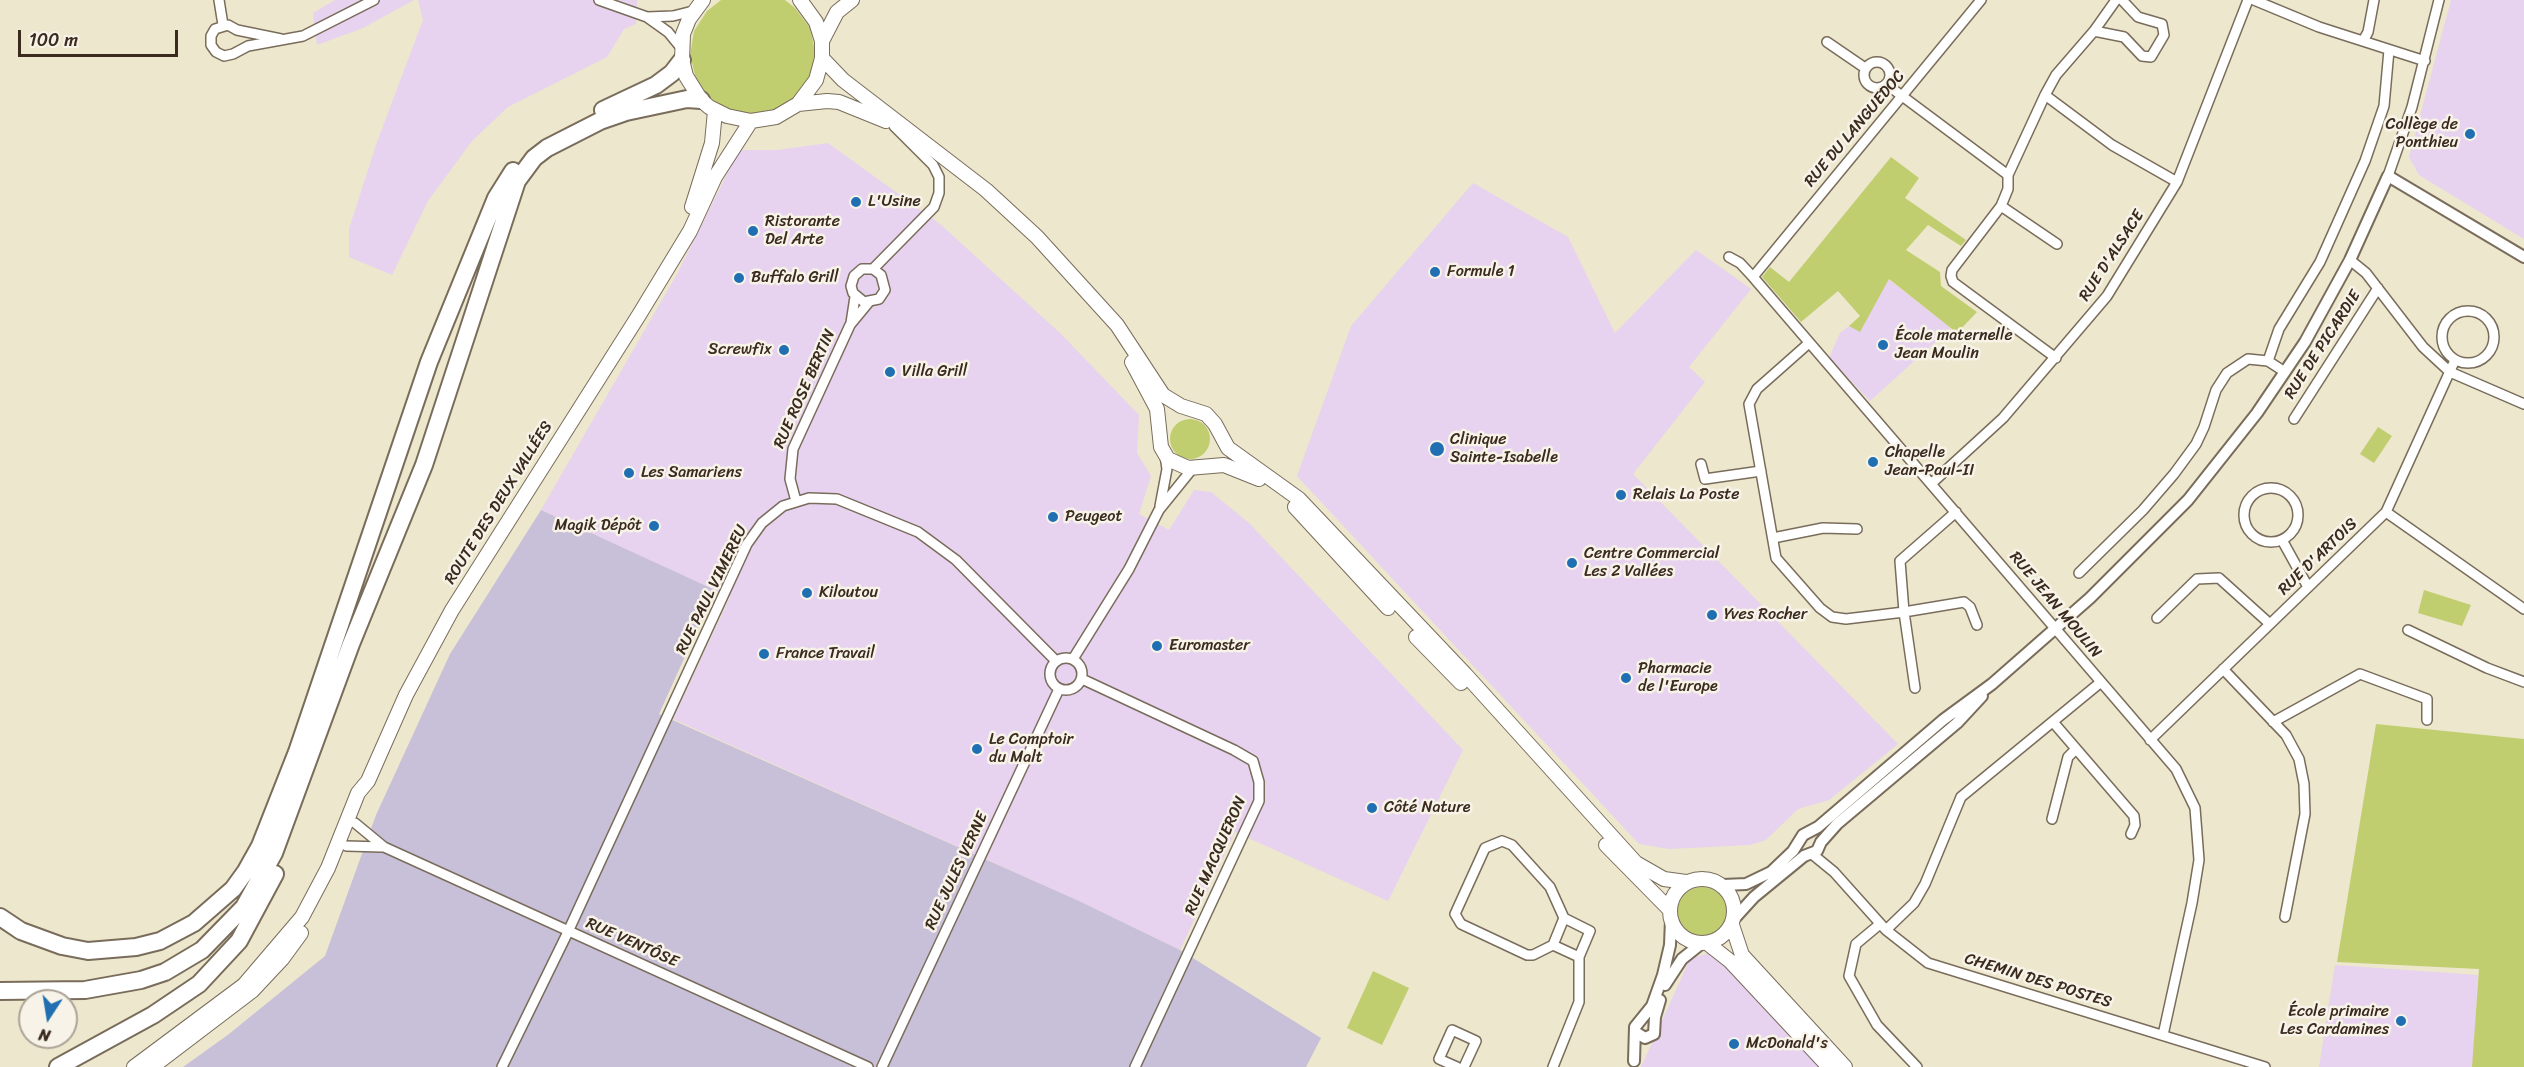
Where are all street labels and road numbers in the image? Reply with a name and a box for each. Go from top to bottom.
street label: RUE DU LANGUEDOC [1801,67,1909,191]
street label: RUE D'ALSACE [2075,207,2149,305]
street label: RUE DE PICARDIE [2281,287,2365,403]
street label: RUE ROSE BERTIN [770,326,840,452]
street label: ROUTE DES DEUX VALLÉES [441,418,557,588]
street label: RUE D'ARTOIS [2275,515,2361,599]
street label: RUE PAUL VIMEREU [672,522,752,658]
street label: RUE JEAN MOULIN [2005,548,2105,662]
street label: RUE MACQUERON [1181,794,1251,918]
street label: RUE JULES VERNE [921,809,993,933]
street label: RUE VENTÔSE [583,914,681,972]
street label: CHEMIN DES POSTES [1962,949,2114,1013]

